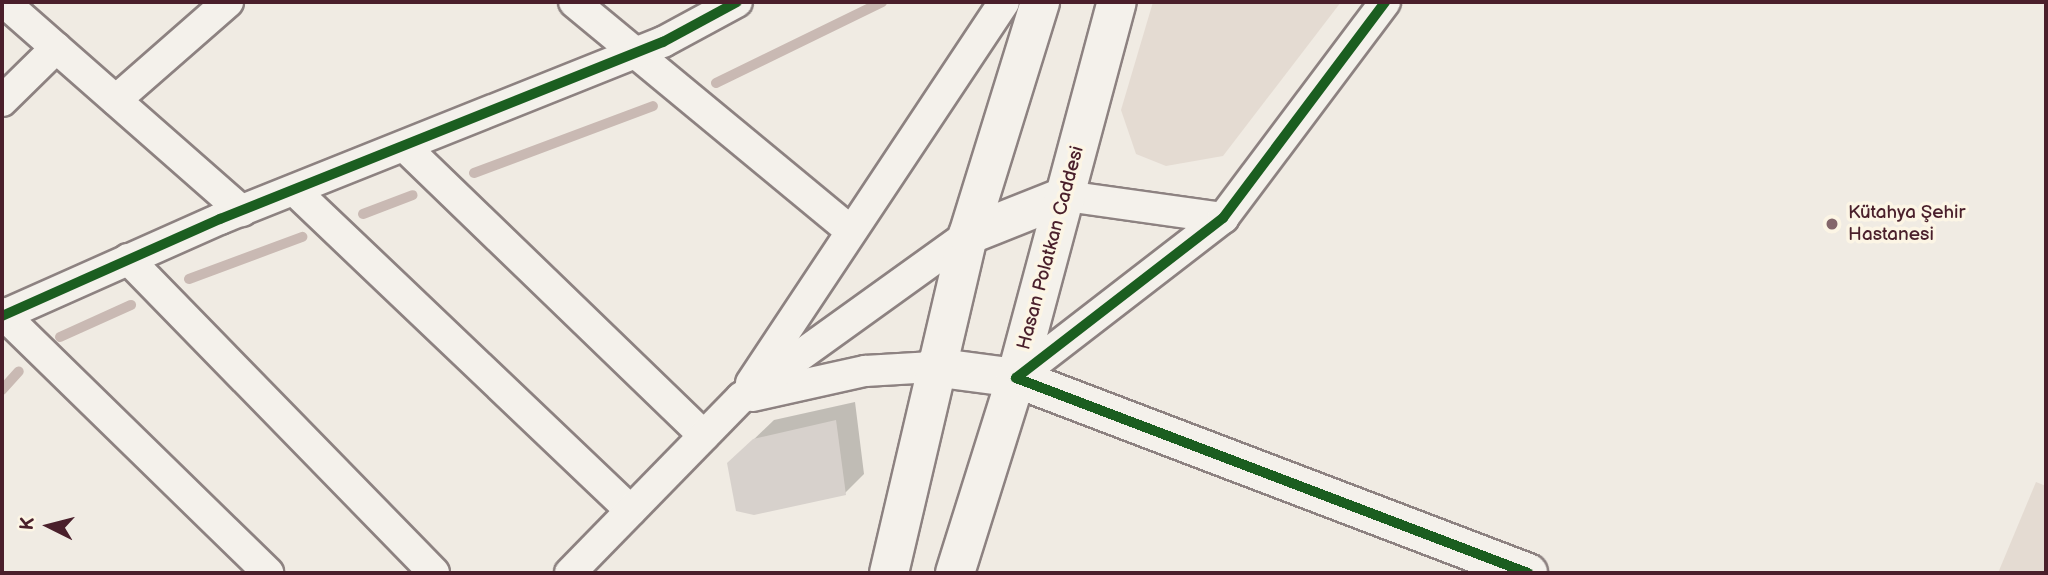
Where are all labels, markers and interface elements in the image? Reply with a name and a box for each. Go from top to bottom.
street label: Hasan Polatkan Caddesi [1013,144,1089,352]
place label: Kütahya Şehir Hastanesi [1848,202,1966,246]
marker: Kütahya Şehir Hastanesi [1822,214,1842,234]
north arrow [14,491,84,561]
text: K [16,516,40,531]

